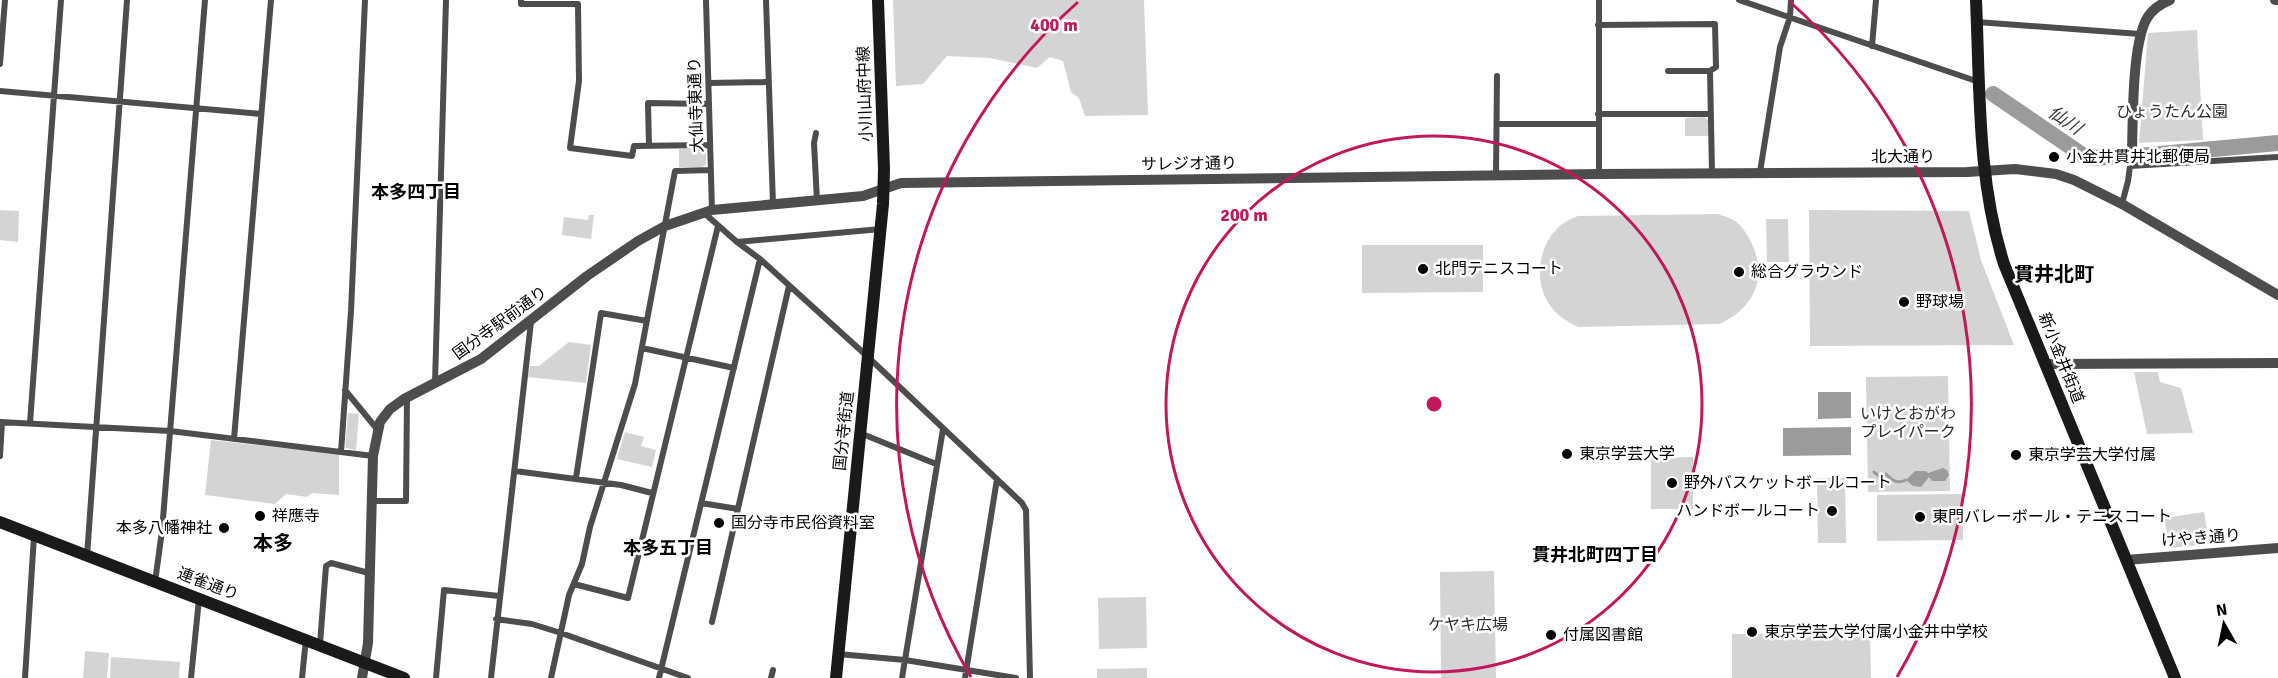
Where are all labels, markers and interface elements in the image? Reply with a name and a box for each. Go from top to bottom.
text: 400 m [1030,14,1078,36]
street label: 小川山府中線 [853,46,877,142]
street label: 大仙寺東通り [684,57,708,153]
water label: 仙川 [2044,101,2088,140]
park label: ひょうたん公園 [2116,102,2228,122]
street label: 北大通り [1871,147,1935,167]
place label: 小金井貫井北郵便局 [2066,147,2210,167]
marker: 小金井貫井北郵便局 [2047,150,2061,164]
street label: サレジオ通り [1141,153,1237,175]
district label: 本多四丁目 [371,181,461,203]
text: 200 m [1220,204,1268,226]
place label: 北門テニスコート [1435,259,1563,279]
marker: 北門テニスコート [1416,262,1430,276]
place label: 総合グラウンド [1751,262,1863,282]
district label: 貫井北町 [2014,262,2094,287]
marker: 総合グラウンド [1732,265,1746,279]
street label: 国分寺駅前通り [449,282,551,364]
place label: 野球場 [1916,292,1964,312]
marker: 野球場 [1897,295,1911,309]
street label: 新小金井街道 [2034,310,2088,406]
street label: 国分寺街道 [830,390,858,472]
centre of rings [1424,394,1444,414]
park label: いけとおがわ プレイパーク [1860,404,1956,442]
place label: 東京学芸大学 [1579,444,1675,464]
place label: 東京学芸大学付属 [2028,445,2156,465]
marker: 東京学芸大学 [1560,447,1574,461]
marker: 東京学芸大学付属 [2009,448,2023,462]
place label: 野外バスケットボールコート [1684,473,1892,493]
marker: 野外バスケットボールコート [1665,476,1679,490]
place label: ハンドボールコート [1676,501,1820,521]
marker: ハンドボールコート [1825,504,1839,518]
place label: 祥應寺 [272,506,320,526]
place label: 東門バレーボール・テニスコート [1932,507,2172,527]
marker: 祥應寺 [253,509,267,523]
marker: 東門バレーボール・テニスコート [1913,510,1927,524]
place label: 国分寺市民俗資料室 [731,513,875,533]
marker: 国分寺市民俗資料室 [712,516,726,530]
place label: 本多八幡神社 [116,518,212,538]
marker: 本多八幡神社 [217,521,231,535]
street label: けやき通り [2160,525,2242,551]
district label: 本多 [253,531,293,556]
district label: 本多五丁目 [623,537,713,559]
district label: 貫井北町四丁目 [1532,544,1658,566]
street label: 連雀通り [175,563,241,605]
north arrow [2194,594,2254,654]
text: N [2215,599,2229,621]
park label: ケヤキ広場 [1428,615,1508,635]
place label: 東京学芸大学付属小金井中学校 [1764,622,1988,642]
place label: 付属図書館 [1563,625,1643,645]
marker: 東京学芸大学付属小金井中学校 [1745,625,1759,639]
marker: 付属図書館 [1544,628,1558,642]

